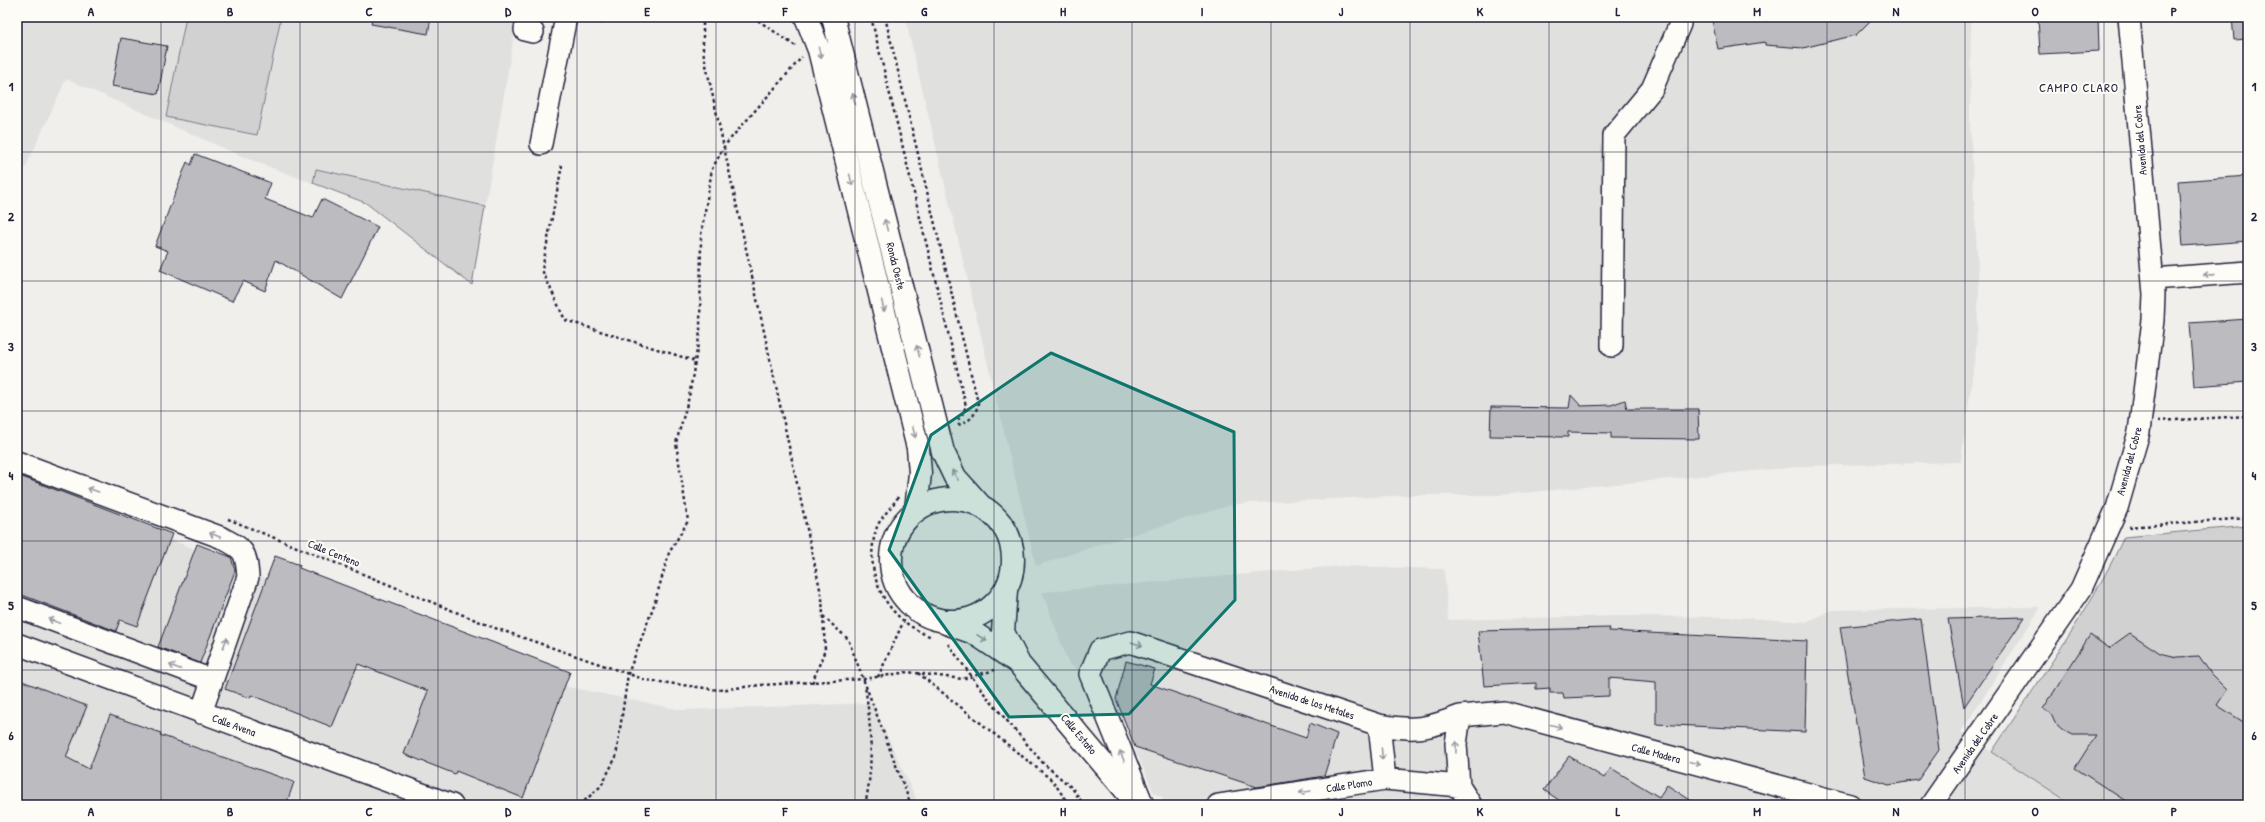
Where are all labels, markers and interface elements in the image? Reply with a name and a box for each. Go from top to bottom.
text: A [88,2,95,20]
text: B [227,2,234,20]
text: C [365,2,373,20]
text: D [505,2,512,20]
text: E [644,2,650,20]
text: F [782,2,789,20]
text: G [921,2,928,20]
text: H [1060,2,1066,20]
text: I [1200,2,1204,20]
text: J [1339,2,1344,20]
text: K [1477,2,1484,20]
text: L [1616,2,1621,20]
text: M [1753,2,1761,20]
text: N [1893,2,1900,20]
text: O [2031,2,2039,20]
text: P [2171,2,2177,20]
one-way arrow [816,47,824,60]
text: 1 [9,77,14,95]
text: 1 [2252,77,2257,95]
district label: CAMPO CLARO [2039,78,2119,96]
one-way arrow [850,93,857,106]
street label: Avenida del Cobre [2130,104,2150,176]
one-way arrow [848,173,855,186]
text: 2 [8,207,15,225]
text: 2 [2251,207,2258,225]
one-way arrow [881,219,889,232]
street label: Ronda Oeste [883,241,909,292]
one-way arrow [2203,271,2216,279]
one-way arrow [879,299,887,312]
text: 3 [8,337,14,355]
text: 3 [2251,337,2257,355]
one-way arrow [913,345,921,358]
one-way arrow [911,425,919,438]
street label: Avenida del Cobre [2113,425,2145,497]
text: 4 [9,466,14,484]
text: 4 [2252,466,2257,484]
one-way arrow [951,469,959,481]
one-way arrow [87,486,100,493]
one-way arrow [210,531,222,539]
street label: Calle Centeno [306,536,363,570]
text: 5 [8,596,14,614]
text: 5 [2251,596,2257,614]
one-way arrow [47,617,60,624]
one-way arrow [976,634,987,642]
one-way arrow [222,637,229,650]
one-way arrow [1131,641,1144,648]
one-way arrow [170,662,182,670]
street label: Avenida de los Metales [1268,682,1356,722]
street label: Avenida del Cobre [1949,710,2001,776]
street label: Calle Avena [210,711,258,740]
street label: Calle Estaño [1058,711,1100,758]
one-way arrow [1550,723,1563,730]
text: 6 [8,726,14,744]
text: 6 [2251,726,2257,744]
street label: Calle Madera [1630,740,1683,766]
one-way arrow [1452,741,1460,754]
one-way arrow [1378,747,1386,760]
one-way arrow [1118,751,1125,763]
one-way arrow [1689,760,1702,767]
street label: Calle Plomo [1325,774,1374,796]
one-way arrow [1299,788,1312,796]
text: A [88,802,95,820]
text: B [227,802,234,820]
text: C [365,802,373,820]
text: D [505,802,512,820]
text: E [644,802,650,820]
text: F [782,802,789,820]
text: G [921,802,928,820]
text: H [1060,802,1066,820]
text: I [1200,802,1204,820]
text: J [1339,802,1344,820]
text: K [1477,802,1484,820]
text: L [1616,802,1621,820]
text: M [1753,802,1761,820]
text: N [1893,802,1900,820]
text: O [2031,802,2039,820]
text: P [2171,802,2177,820]

